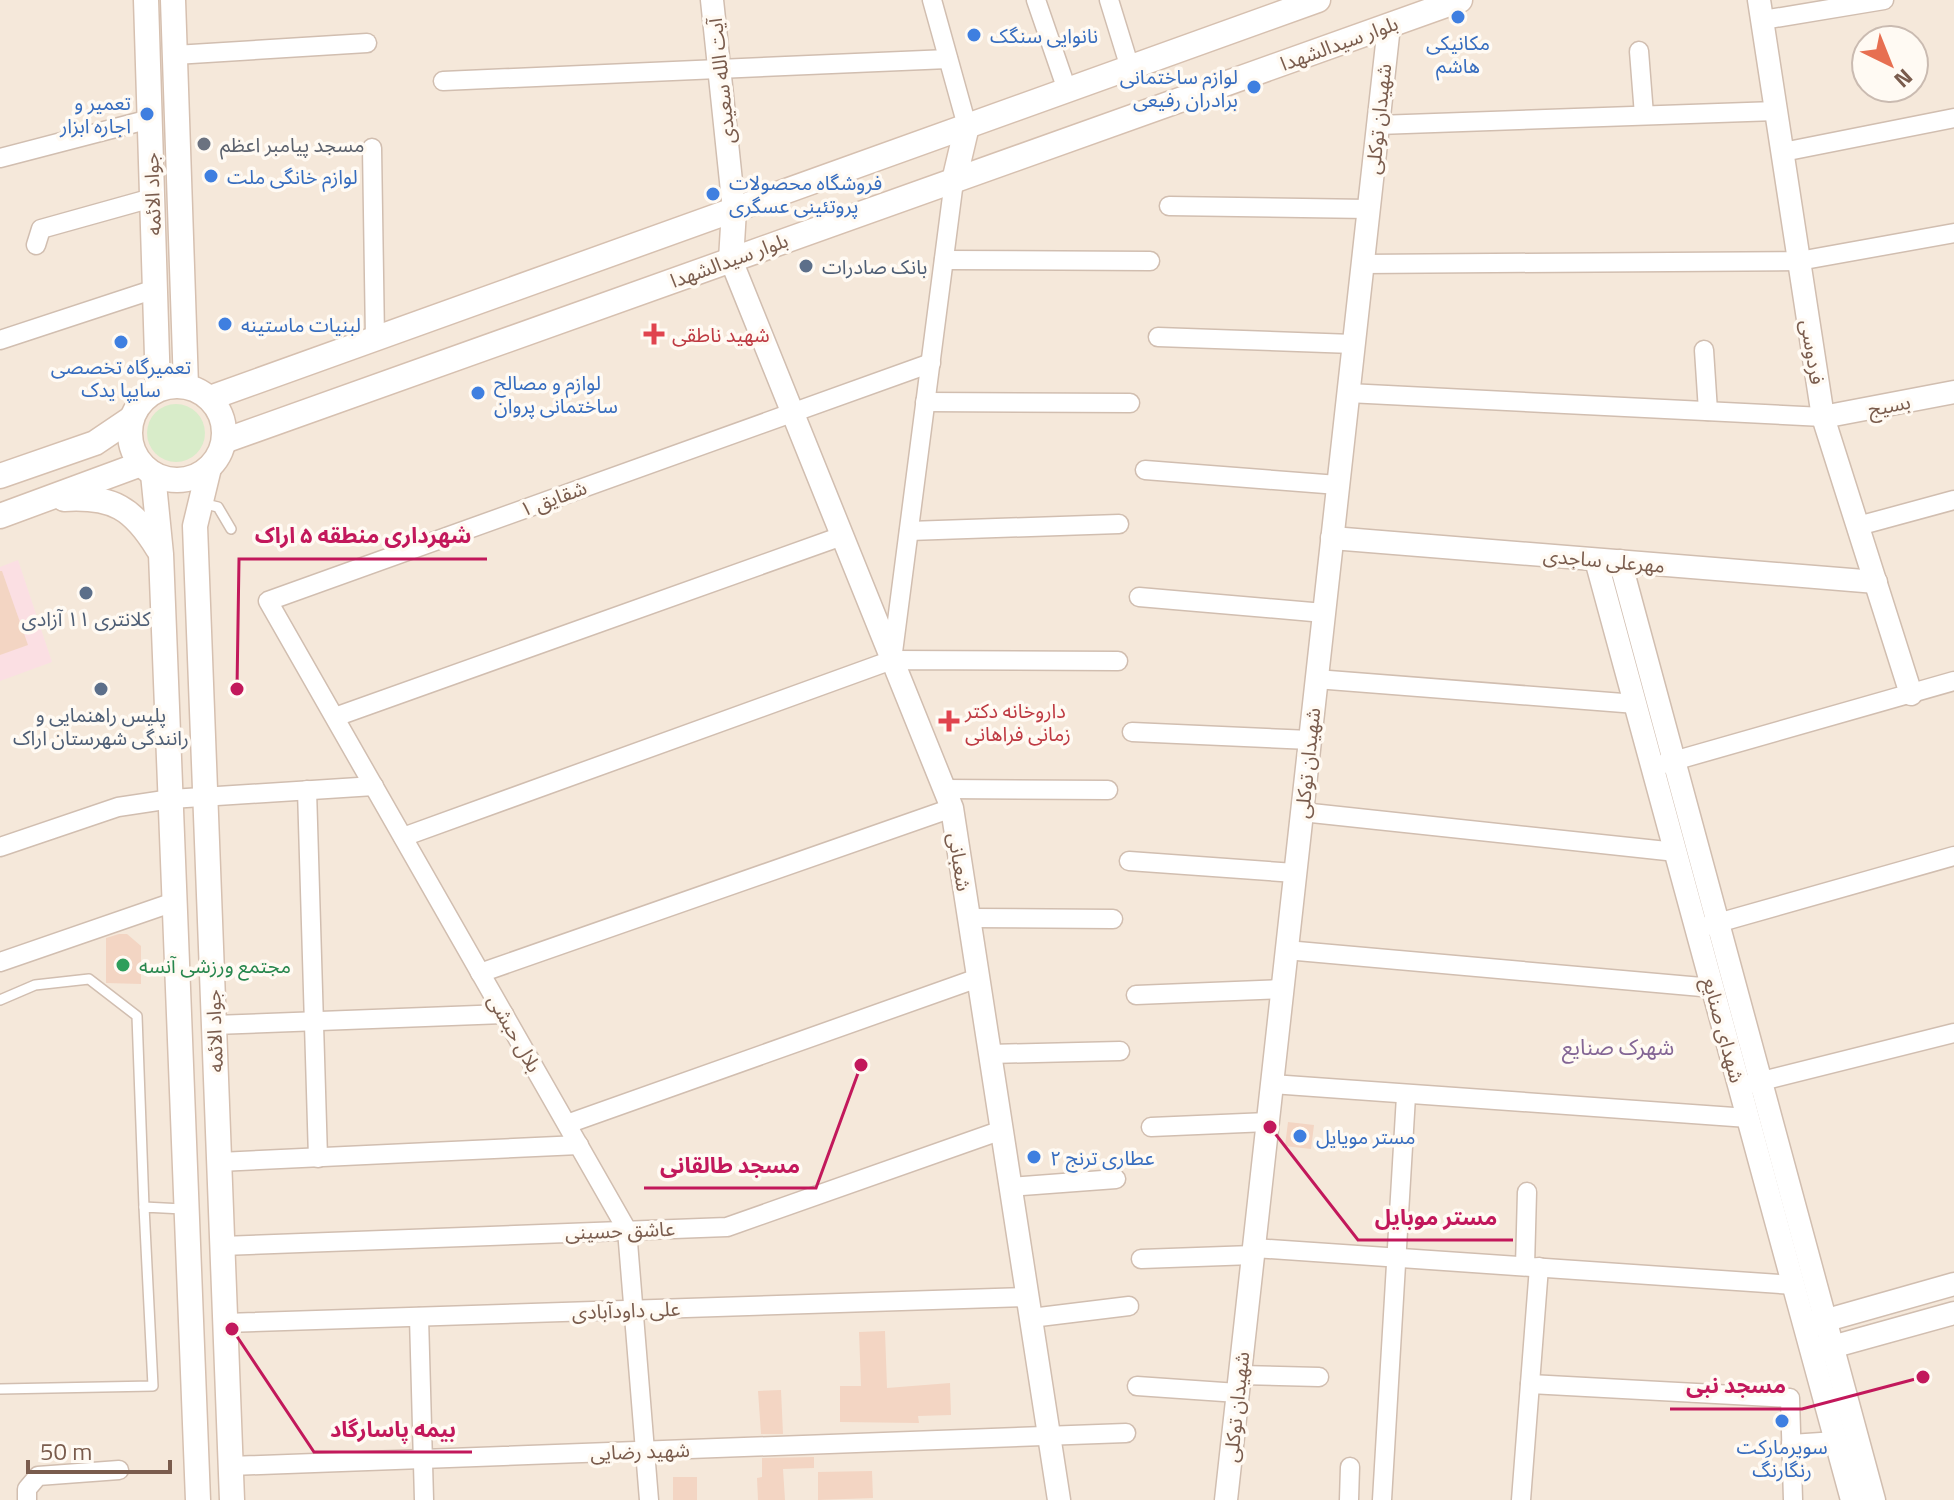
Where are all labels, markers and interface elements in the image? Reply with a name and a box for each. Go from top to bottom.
street label: بلوار سیدالشهدا [1276,7,1402,79]
marker: مکانیکی هاشم [1449,8,1467,26]
street label: آیت الله سعیدی [699,15,743,145]
place label: نانوایی سنگک [990,20,1098,51]
north arrow [1850,24,1930,104]
marker: نانوایی سنگک [965,26,983,44]
place label: مکانیکی هاشم [1426,27,1490,81]
place label: لوازم ساختمانی برادران رفیعی [1120,61,1238,115]
text: N [1886,61,1921,96]
street label: شهیدان توکلی [1357,62,1399,176]
marker: لوازم ساختمانی برادران رفیعی [1245,78,1263,96]
place label: تعمیر و اجاره ابزار [59,87,131,141]
marker: تعمیر و اجاره ابزار [138,105,156,123]
place label: مسجد پیامبر اعظم [220,129,364,160]
marker: مسجد پیامبر اعظم [195,135,213,153]
street label: جواد الائمه [135,152,169,236]
place label: لوازم خانگی ملت [227,161,358,192]
marker: لوازم خانگی ملت [202,167,220,185]
place label: فروشگاه محصولات پروتئینی عسگری [729,167,882,221]
marker: فروشگاه محصولات پروتئینی عسگری [704,185,722,203]
street label: بلوار سیدالشهدا [666,224,792,296]
place label: بانک صادرات [822,251,927,282]
marker: بانک صادرات [797,257,815,275]
place label: لبنیات ماستینه [241,309,361,340]
marker: لبنیات ماستینه [216,315,234,333]
street label: فردوسی [1793,317,1833,387]
place label: شهید ناطقی [672,319,770,350]
marker: شهید ناطقی [643,323,665,345]
marker: تعمیرگاه تخصصی سایپا یدک [112,333,130,351]
place label: تعمیرگاه تخصصی سایپا یدک [51,351,191,405]
place label: لوازم و مصالح ساختمانی پروان [494,367,618,421]
marker: لوازم و مصالح ساختمانی پروان [469,384,487,402]
street label: بسیج [1865,386,1913,424]
street label: شقایق ۱ [515,472,591,524]
callout: شهرداری منطقه ۵ اراک [239,513,487,559]
text: شهرداری منطقه ۵ اراک [255,518,471,552]
street label: مهرعلی ساجدی [1542,539,1666,581]
marker: کلانتری ۱۱ آزادی [77,584,95,602]
place label: کلانتری ۱۱ آزادی [22,603,151,634]
marker: پلیس راهنمایی و رانندگی شهرستان اراک [92,680,110,698]
place label: داروخانه دکتر زمانی فراهانی [964,695,1071,749]
place label: پلیس راهنمایی و رانندگی شهرستان اراک [13,699,189,753]
street label: شهیدان توکلی [1286,706,1328,820]
marker: داروخانه دکتر زمانی فراهانی [940,712,958,730]
street label: شعبانی [940,830,980,894]
place label: مجتمع ورزشی آنسه [139,950,291,981]
marker: مجتمع ورزشی آنسه [114,956,132,974]
street label: شهدای صنایع [1695,974,1753,1086]
street label: بلال حبشی [480,988,550,1078]
street label: جواد الائمه [197,989,231,1073]
district label: شهرک صنایع [1562,1030,1674,1064]
place label: مستر مویایل [1316,1121,1416,1152]
marker: مستر مویایل [1291,1127,1309,1145]
callout: مسجد طالقانی [644,1142,816,1188]
place label: عطاری ترنج ۲ [1050,1142,1155,1173]
text: مسجد طالقانی [660,1148,800,1182]
marker: عطاری ترنج ۲ [1025,1148,1043,1166]
callout: مستر موبایل [1358,1194,1513,1240]
text: مستر موبایل [1375,1200,1497,1234]
street label: عاشق حسینی [565,1213,675,1247]
street label: علی داودآبادی [571,1293,681,1327]
street label: شهیدان توکلی [1215,1350,1257,1464]
callout: مسجد نبی [1670,1363,1802,1409]
text: مسجد نبی [1686,1368,1786,1402]
callout: بیمه پاسارگاد [314,1406,472,1452]
text: بیمه پاسارگاد [330,1412,456,1446]
marker: سوپرمارکت رنگارنگ [1773,1412,1791,1430]
scale bar [28,1424,170,1474]
place label: سوپرمارکت رنگارنگ [1736,1431,1828,1485]
text: 50 m [40,1433,92,1469]
street label: شهید رضایی [590,1434,690,1468]

